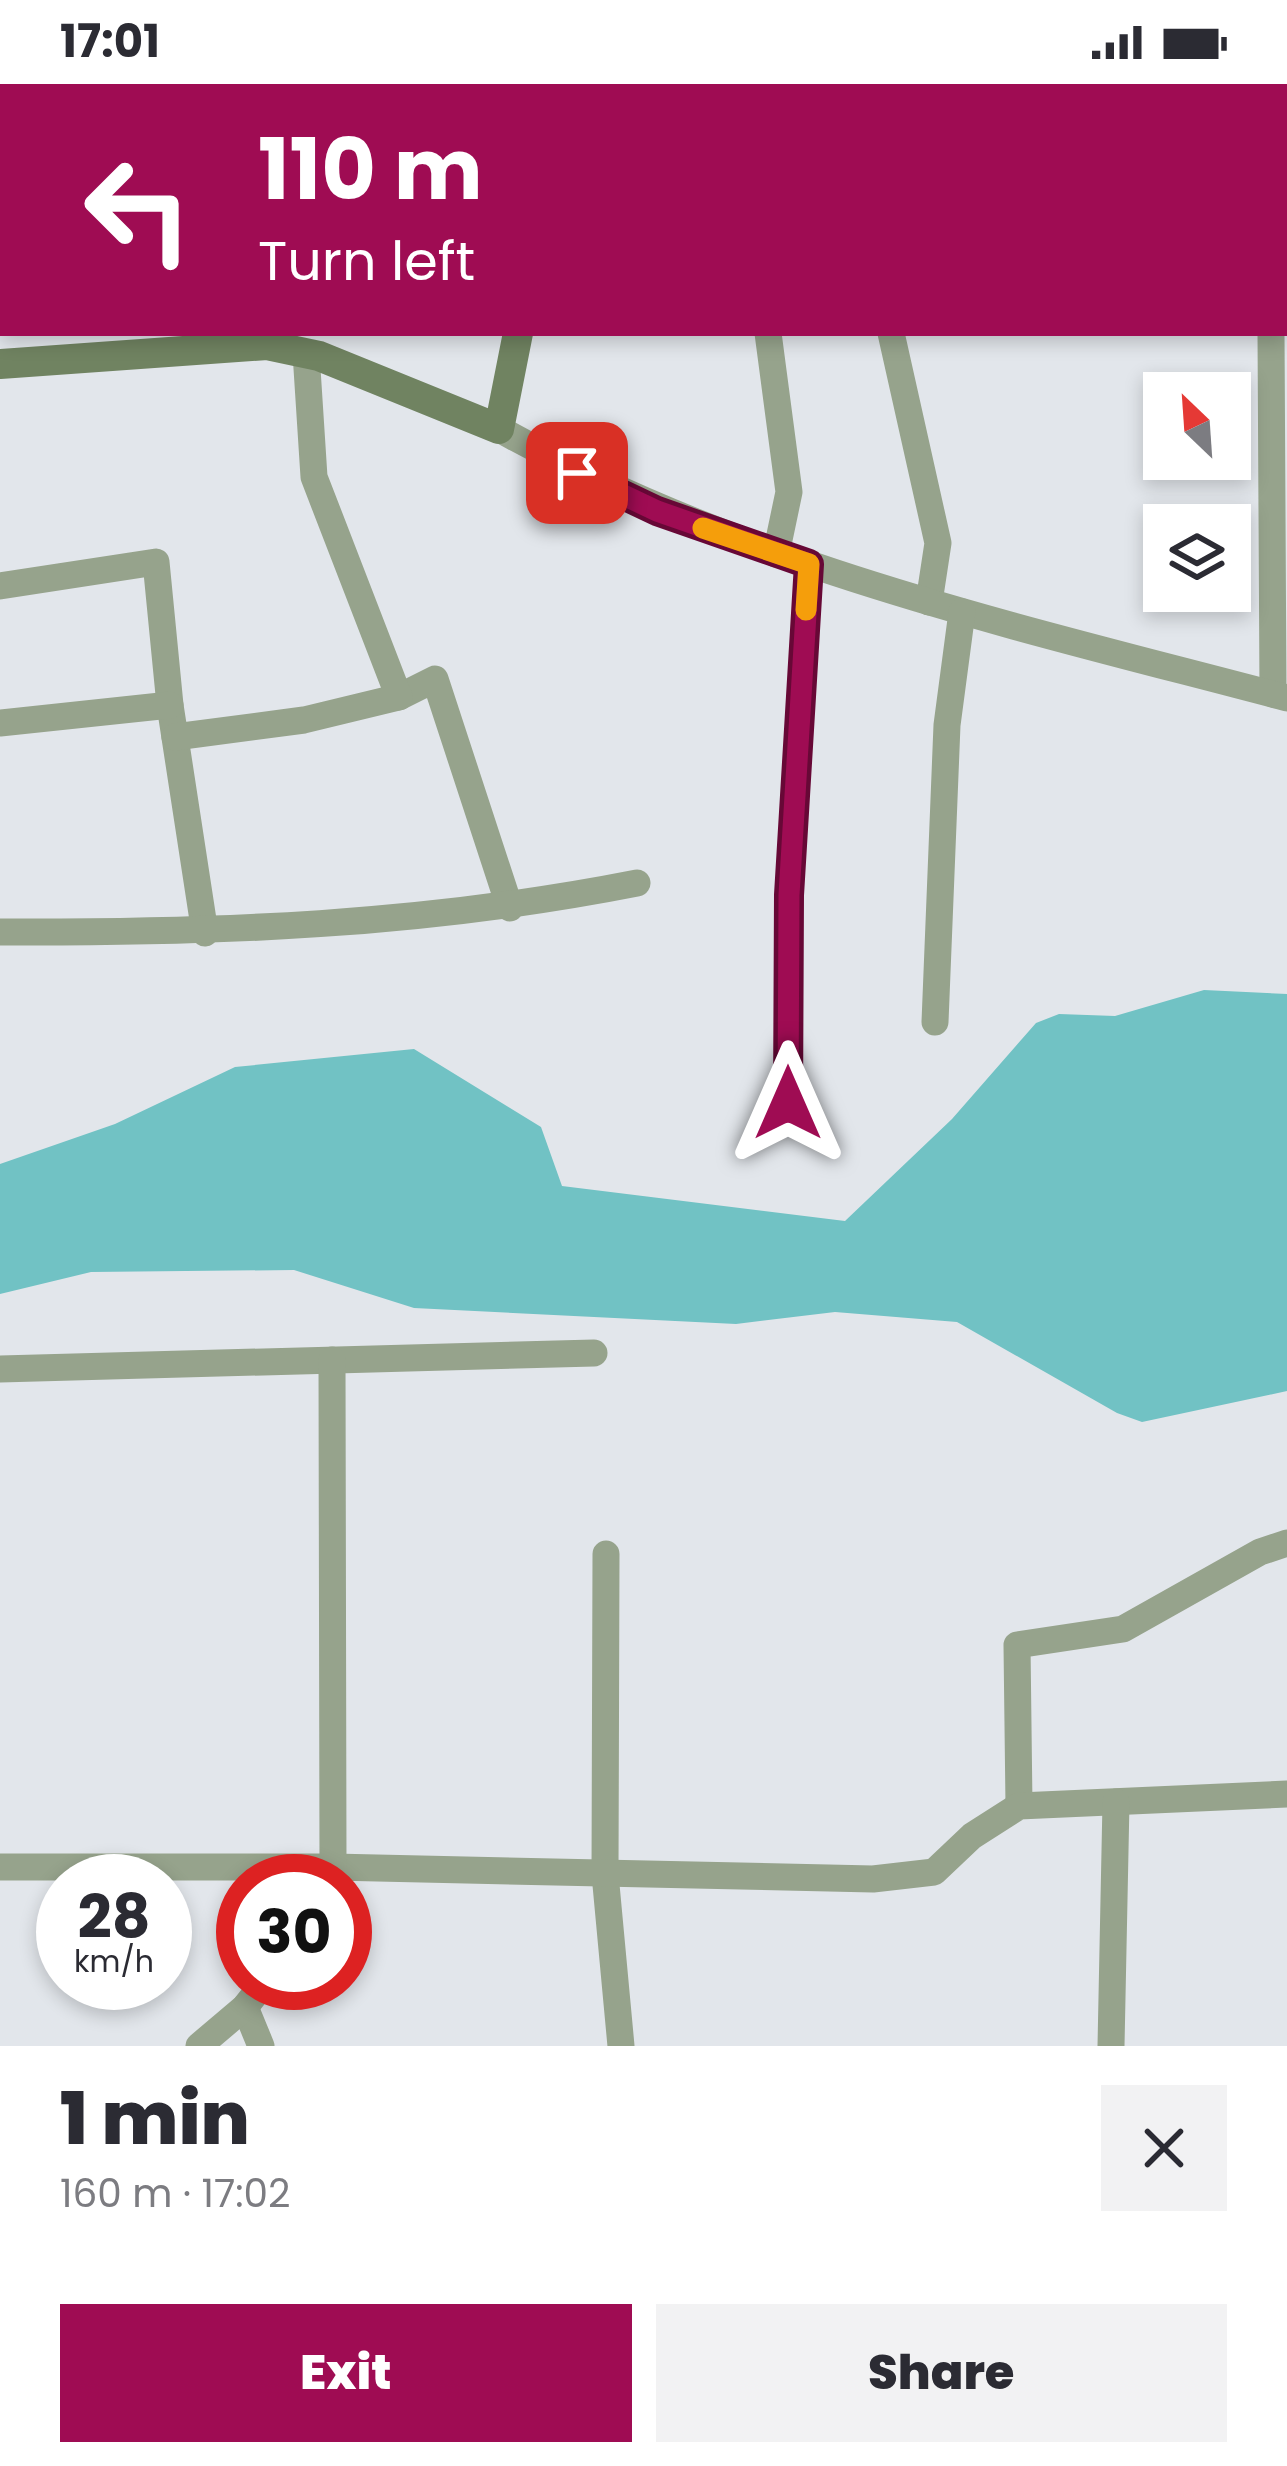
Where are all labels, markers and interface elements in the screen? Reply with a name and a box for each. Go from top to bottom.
text: 17:01 [60,10,160,73]
text: 110 m [258,111,483,228]
icon: left [60,132,216,288]
text: Turn left [258,223,475,299]
north arrow [1143,372,1251,480]
map controls [1143,372,1251,612]
pin [526,422,628,524]
icon: arrive [544,440,610,506]
button: layers [1143,504,1251,612]
position arrow [725,1040,851,1166]
speed limit sign: 30 [216,1854,372,2010]
text: 28 [77,1875,151,1959]
text: km/h [74,1940,154,1983]
text: 1 min [60,2068,250,2169]
button: close [1101,2085,1227,2211]
text: 160 m · 17:02 [60,2166,290,2221]
button: Exit [60,2304,632,2442]
button: Share [656,2304,1227,2442]

